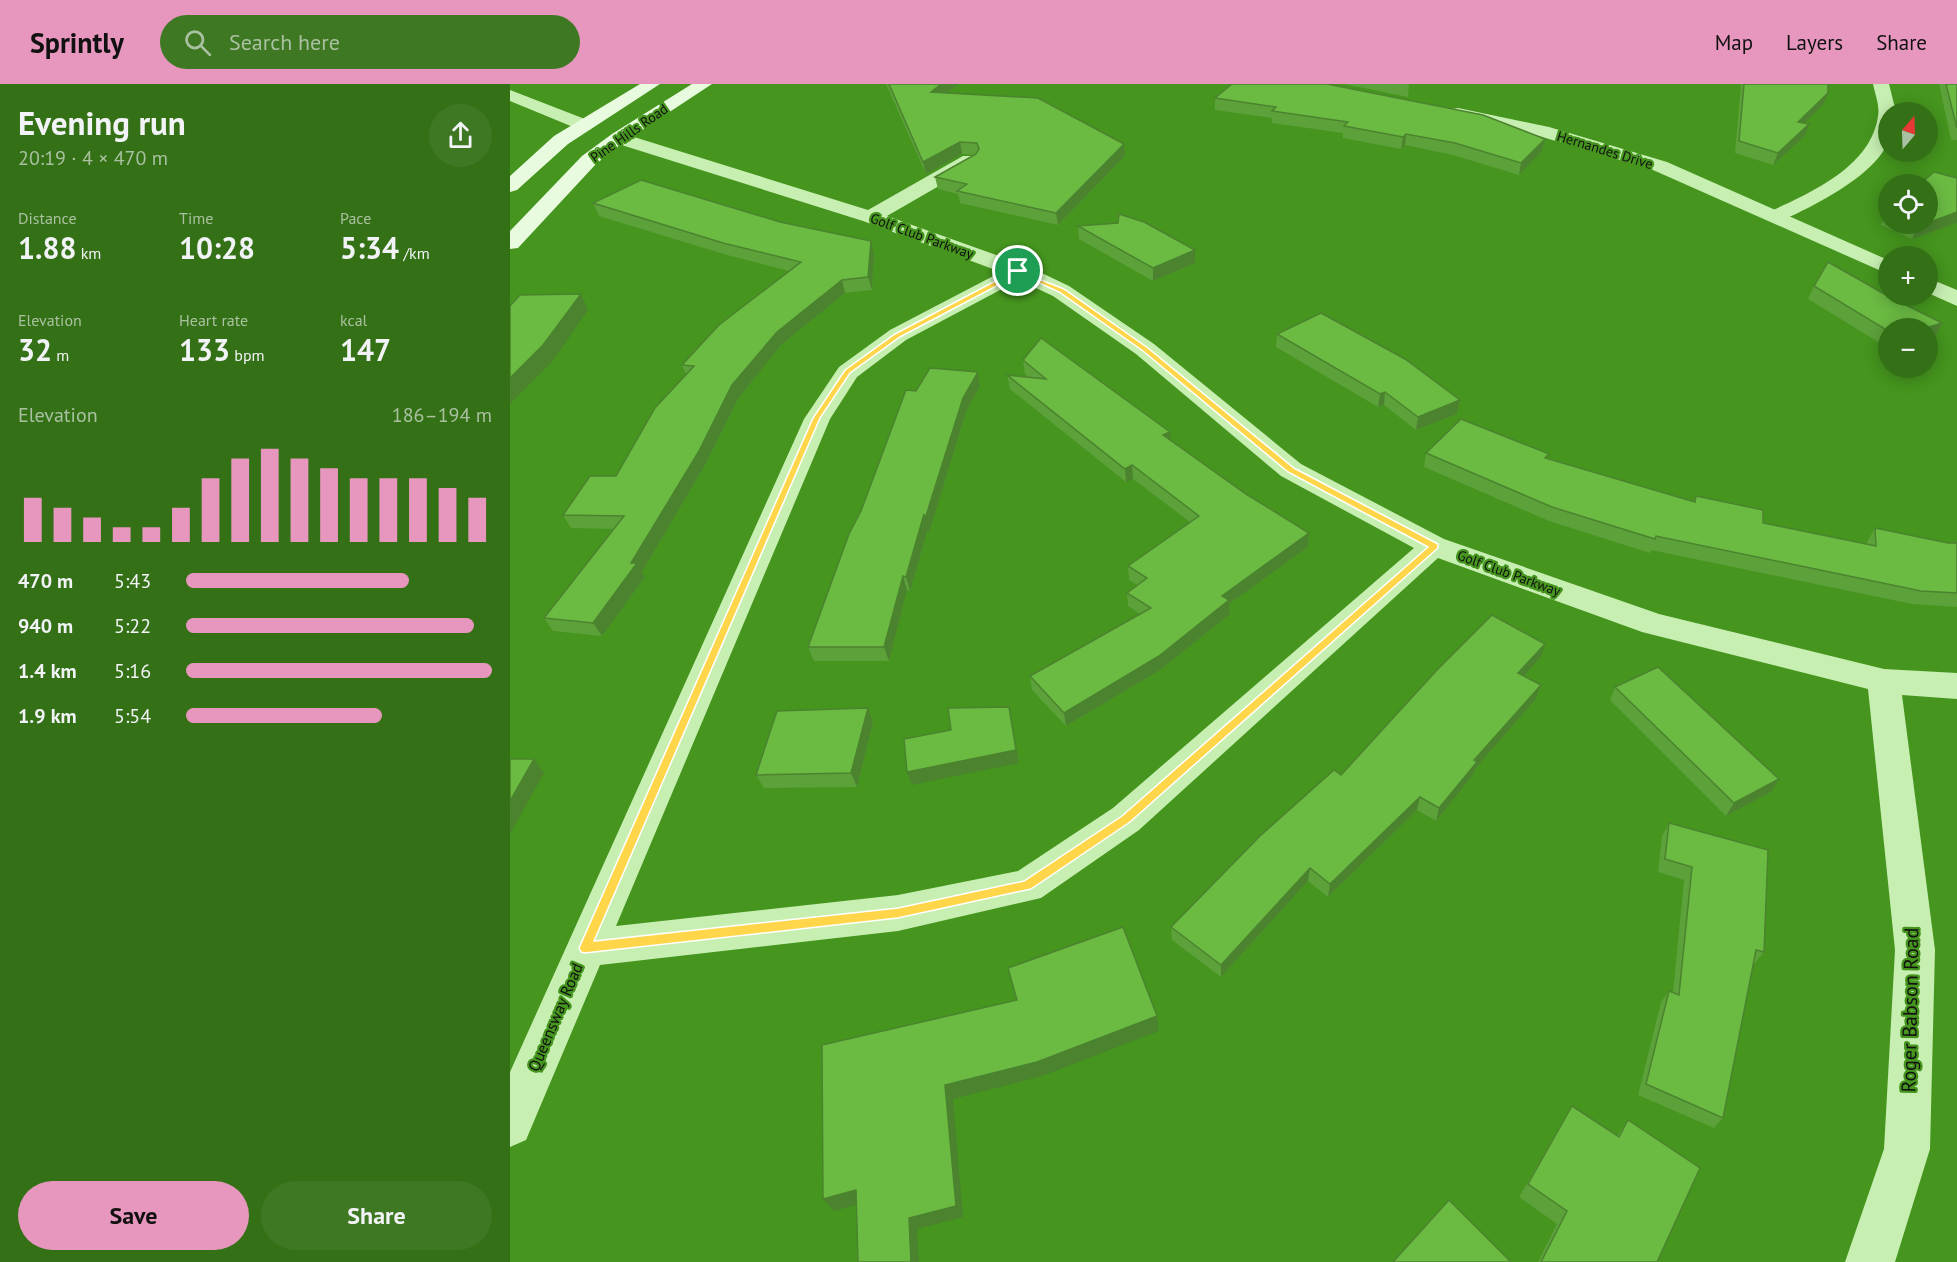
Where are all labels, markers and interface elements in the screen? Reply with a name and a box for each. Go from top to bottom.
search box [160,15,580,69]
text: Sprintly [30,24,124,61]
icon: search [181,26,214,59]
text: Search here [229,28,340,56]
text: Map [1715,29,1753,56]
text: Layers [1786,29,1843,56]
text: Share [1876,29,1927,56]
street label: Pine Hills Road [587,100,671,166]
text: Evening run [18,101,186,144]
north arrow [1878,102,1938,162]
map controls [1878,102,1938,378]
button: share [429,104,492,167]
street label: Hernandes Drive [1555,127,1655,173]
text: 20:19 · 4 × 470 m [18,145,168,171]
button: locate [1878,174,1938,234]
text: Distance [18,208,77,228]
text: Time [179,208,213,228]
text: Pace [340,208,371,228]
street label: Golf Club Parkway [868,209,977,263]
text: 1.88 [18,228,76,267]
text: 10:28 [179,228,255,267]
text: 5:34 [340,228,399,267]
text: km [76,243,101,263]
text: /km [399,243,430,263]
pin [992,245,1043,296]
button: + [1878,246,1938,306]
icon: arrive [1001,254,1034,287]
text: Elevation [18,310,82,330]
text: Heart rate [179,310,248,330]
text: kcal [340,310,367,330]
button: − [1878,318,1938,378]
text: 32 [18,330,52,369]
text: 133 [179,330,230,369]
text: 147 [340,330,391,369]
text: m [52,345,69,365]
text: bpm [230,345,265,365]
text: Elevation [18,402,98,428]
text: 186–194 m [392,402,492,428]
street label: Golf Club Parkway [1455,546,1564,600]
text: 470 m [18,568,73,594]
text: 5:43 [114,568,151,594]
text: 940 m [18,613,73,639]
text: 5:22 [114,613,151,639]
text: 1.4 km [18,658,77,684]
text: 5:16 [114,658,151,684]
text: 1.9 km [18,703,77,729]
text: 5:54 [114,703,151,729]
street label: Roger Babson Road [1896,927,1924,1093]
street label: Queensway Road [523,960,587,1074]
button: Save [18,1181,249,1250]
button: Share [261,1181,492,1250]

